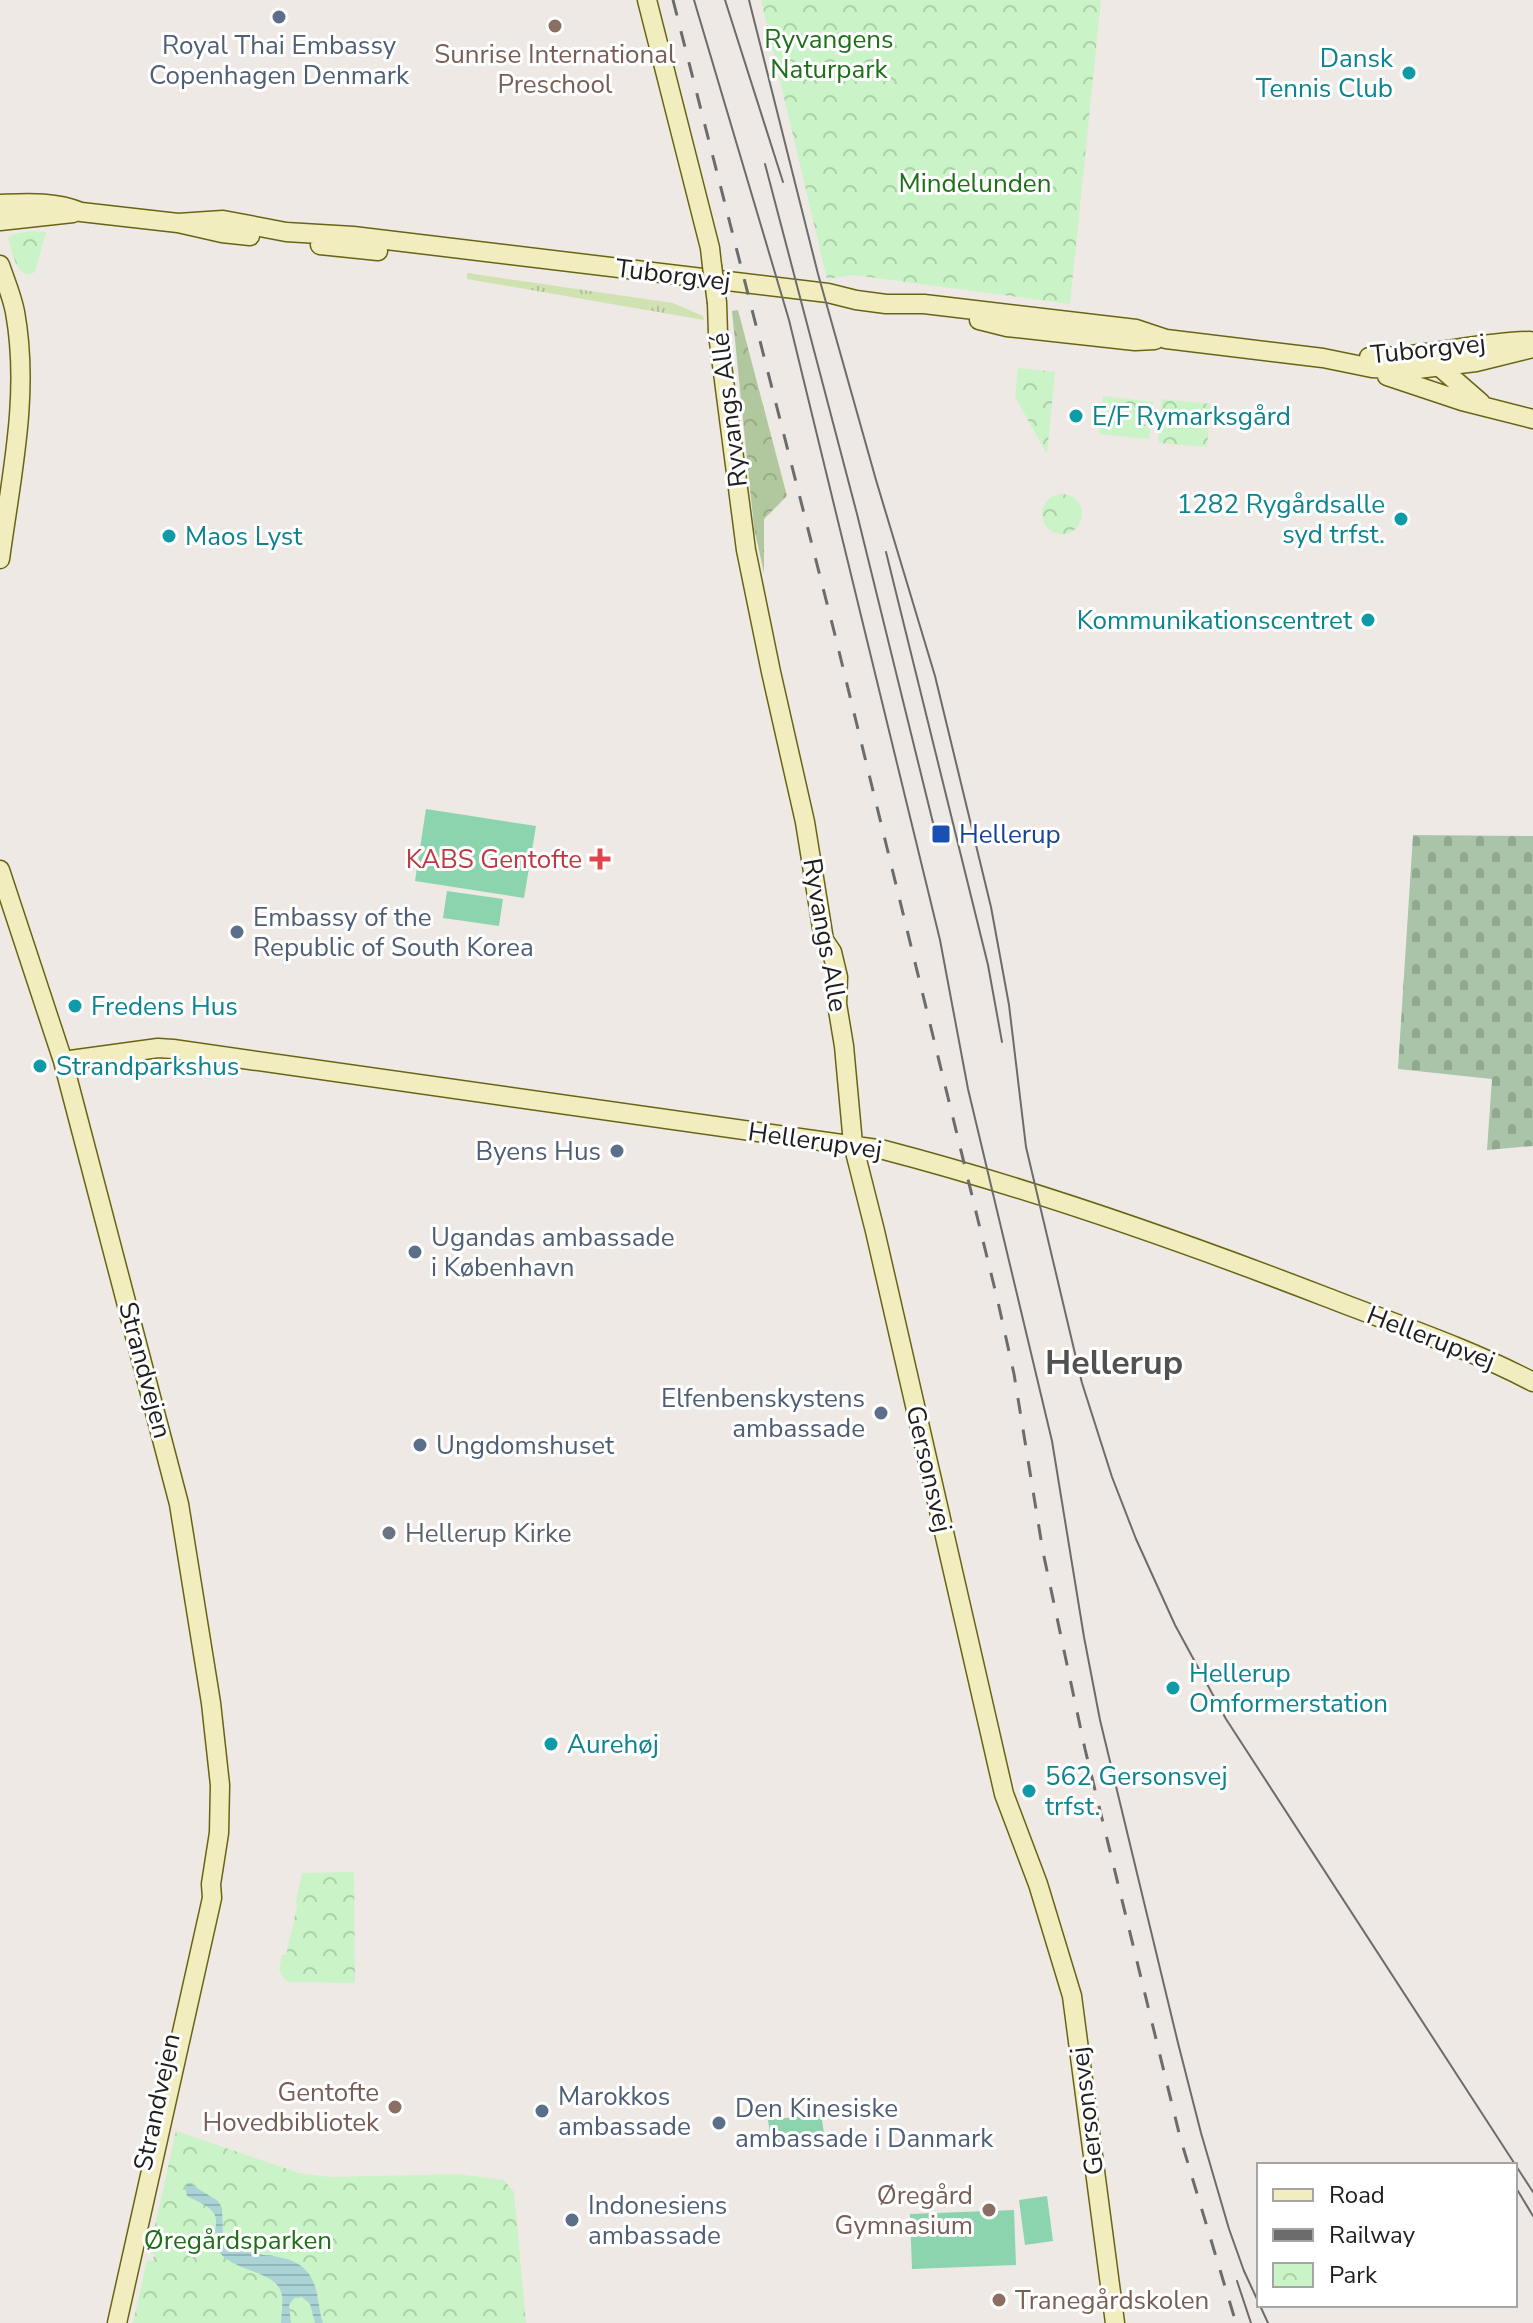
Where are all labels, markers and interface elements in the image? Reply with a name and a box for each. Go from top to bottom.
marker: Royal Thai Embassy Copenhagen Denmark [270,8,288,26]
marker: Sunrise International Preschool [546,17,564,35]
park label: Ryvangens Naturpark [764,22,894,87]
place label: Royal Thai Embassy Copenhagen Denmark [149,28,410,93]
place label: Sunrise International Preschool [434,37,676,102]
place label: Dansk Tennis Club [1256,41,1394,106]
marker: Dansk Tennis Club [1400,64,1418,82]
park label: Mindelunden [899,166,1051,201]
street label: Tuborgvej [614,251,732,299]
street label: Tuborgvej [1369,326,1487,372]
street label: Ryvangs Allé [702,331,756,489]
place label: E/F Rymarksgård [1092,399,1291,434]
marker: E/F Rymarksgård [1067,407,1085,425]
place label: 1282 Rygårdsalle syd trfst. [1177,487,1385,552]
marker: 1282 Rygårdsalle syd trfst. [1392,510,1410,528]
place label: Maos Lyst [185,519,303,554]
marker: Maos Lyst [160,527,178,545]
place label: Kommunikationscentret [1077,603,1353,638]
marker: Kommunikationscentret [1359,611,1377,629]
place label: Hellerup [959,817,1061,852]
marker: Hellerup [930,823,952,845]
place label: KABS Gentofte [406,842,582,877]
marker: KABS Gentofte [589,848,611,870]
street label: Ryvangs Alle [794,855,856,1015]
place label: Embassy of the Republic of South Korea [253,900,534,965]
marker: Embassy of the Republic of South Korea [228,923,246,941]
place label: Fredens Hus [91,989,238,1024]
marker: Fredens Hus [66,997,84,1015]
place label: Strandparkshus [56,1049,239,1084]
marker: Strandparkshus [31,1057,49,1075]
street label: Hellerupvej [746,1114,884,1168]
place label: Byens Hus [476,1134,601,1169]
marker: Byens Hus [608,1142,626,1160]
place label: Ugandas ambassade i København [431,1220,675,1285]
marker: Ugandas ambassade i København [406,1243,424,1261]
street label: Strandvejen [110,1298,180,1442]
street label: Hellerupvej [1362,1298,1500,1378]
district label: Hellerup [1045,1340,1183,1386]
place label: Elfenbenskystens ambassade [661,1381,865,1446]
street label: Gersonsvej [897,1402,961,1536]
marker: Elfenbenskystens ambassade [872,1404,890,1422]
place label: Ungdomshuset [436,1428,615,1463]
marker: Ungdomshuset [411,1436,429,1454]
place label: Hellerup Kirke [405,1516,572,1551]
marker: Hellerup Kirke [380,1524,398,1542]
place label: Hellerup Omformerstation [1189,1656,1388,1721]
marker: Hellerup Omformerstation [1164,1679,1182,1697]
place label: Aurehøj [567,1727,659,1762]
marker: Aurehøj [542,1735,560,1753]
place label: 562 Gersonsvej trfst. [1045,1759,1228,1824]
marker: 562 Gersonsvej trfst. [1020,1782,1038,1800]
street label: Strandvejen [125,2030,189,2174]
street label: Gersonsvej [1062,2045,1112,2177]
place label: Gentofte Hovedbibliotek [203,2075,380,2140]
place label: Marokkos ambassade [558,2079,691,2144]
place label: Den Kinesiske ambassade i Danmark [735,2091,994,2156]
marker: Gentofte Hovedbibliotek [386,2098,404,2116]
marker: Marokkos ambassade [533,2102,551,2120]
marker: Den Kinesiske ambassade i Danmark [710,2114,728,2132]
legend [1257,2163,1517,2307]
place label: Øregård Gymnasium [835,2178,973,2243]
text: Road [1329,2179,1385,2211]
place label: Indonesiens ambassade [588,2188,727,2253]
marker: Øregård Gymnasium [980,2201,998,2219]
marker: Indonesiens ambassade [563,2211,581,2229]
text: Railway [1329,2219,1416,2251]
park label: Øregårdsparken [144,2223,332,2258]
text: Park [1329,2259,1378,2291]
place label: Tranegårdskolen [1015,2283,1209,2318]
marker: Tranegårdskolen [990,2291,1008,2309]

